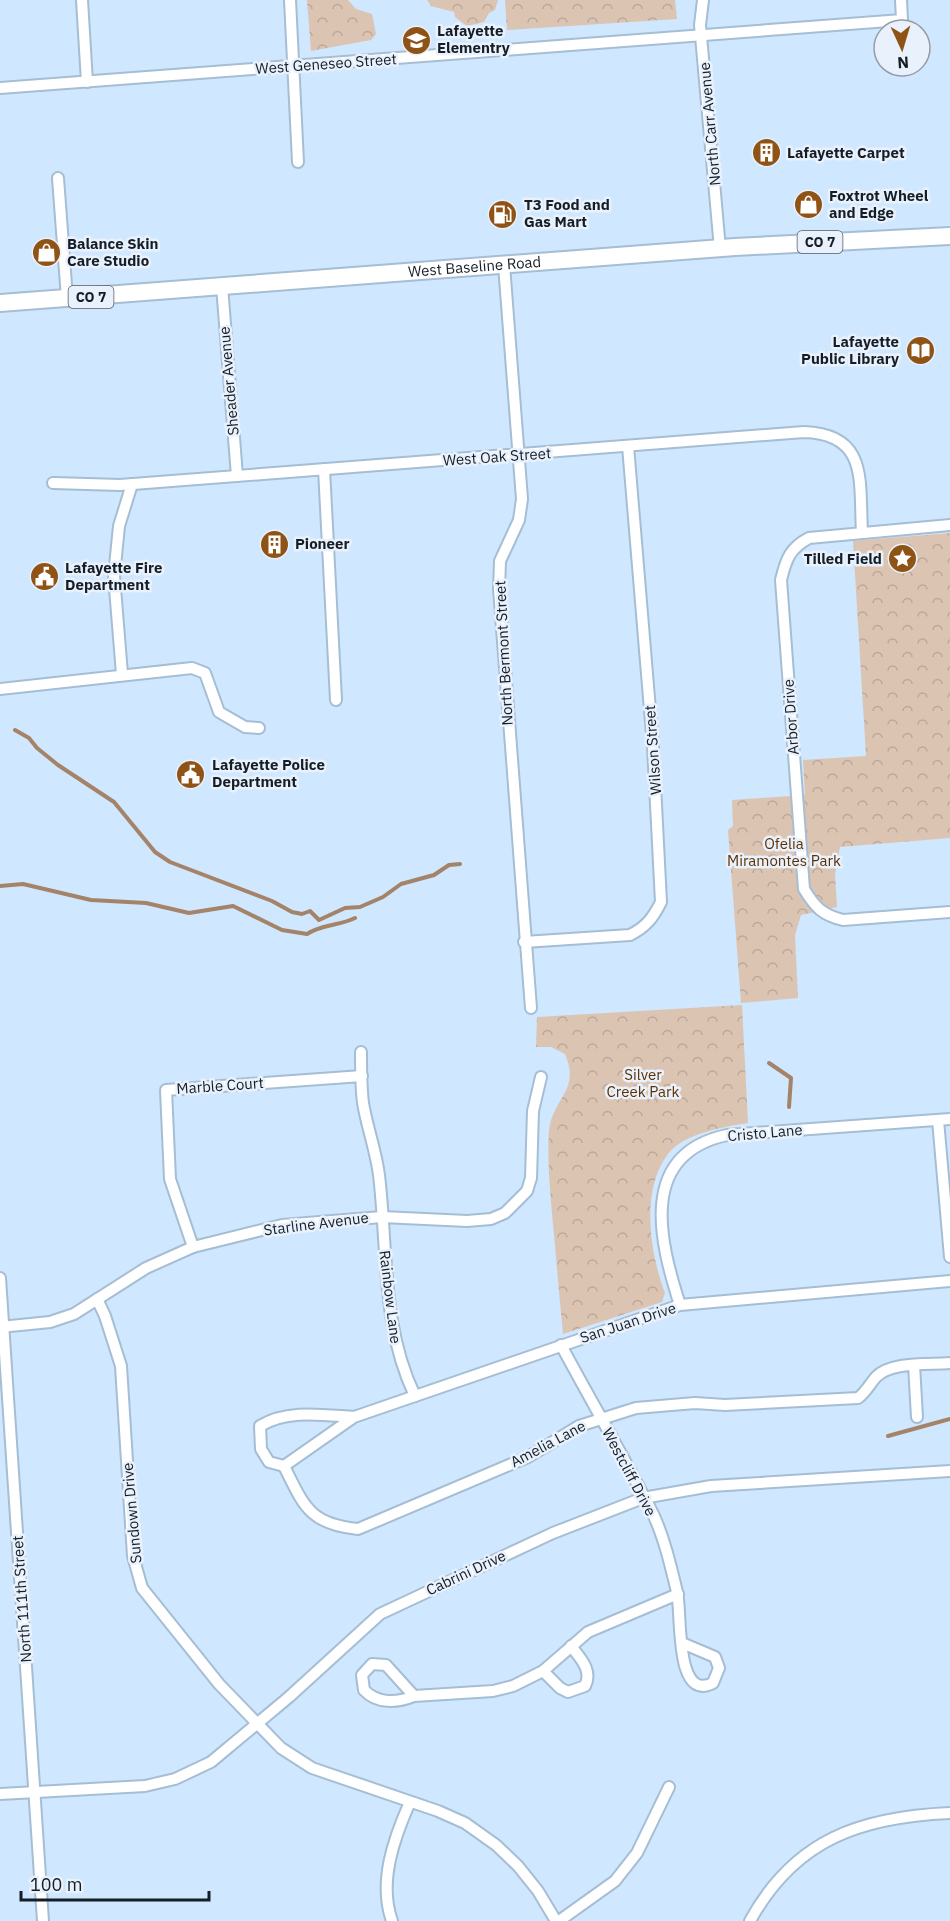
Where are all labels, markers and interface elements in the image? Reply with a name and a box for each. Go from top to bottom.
north arrow [872,18,932,78]
place label: Lafayette Elementry [437,21,510,57]
school or university icon: Lafayette Elementry [400,24,432,56]
street label: West Geneseo Street [255,49,397,78]
text: N [897,53,910,73]
street label: North Carr Avenue [695,62,724,187]
building icon: Lafayette Carpet [750,137,782,169]
place label: Lafayette Carpet [787,143,905,162]
place label: Foxtrot Wheel and Edge [829,186,929,222]
shop icon: Foxtrot Wheel and Edge [792,189,824,221]
place label: T3 Food and Gas Mart [524,195,610,231]
fuel station icon: T3 Food and Gas Mart [487,198,519,230]
road number: CO 7 [798,231,842,253]
place label: Balance Skin Care Studio [67,234,158,270]
shop icon: Balance Skin Care Studio [30,237,62,269]
street label: West Baseline Road [407,252,542,281]
road number: CO 7 [68,286,113,308]
street label: Sheader Avenue [214,326,243,436]
place label: Lafayette Public Library [801,332,899,368]
library icon: Lafayette Public Library [904,335,936,367]
street label: West Oak Street [442,443,552,470]
building icon: Pioneer [258,528,290,560]
place label: Pioneer [295,534,349,553]
place icon: Tilled Field [887,543,919,575]
place label: Tilled Field [804,549,882,568]
place label: Lafayette Fire Department [65,558,163,594]
public building icon: Lafayette Fire Department [28,561,60,593]
street label: North Bermont Street [490,580,517,726]
street label: Arbor Drive [778,678,803,756]
street label: Wilson Street [640,704,665,796]
place label: Lafayette Police Department [212,755,325,791]
public building icon: Lafayette Police Department [175,758,207,790]
park label: Ofelia Miramontes Park [727,834,841,870]
park label: Silver Creek Park [606,1065,680,1101]
street label: Marble Court [176,1073,264,1098]
street label: Cristo Lane [727,1120,803,1145]
street label: Starline Avenue [262,1208,370,1239]
street label: Rainbow Lane [375,1249,406,1345]
street label: San Juan Drive [577,1298,678,1347]
street label: Amelia Lane [507,1416,589,1471]
street label: Westcliff Drive [598,1424,661,1519]
street label: Sundown Drive [118,1462,145,1564]
street label: North 111th Street [8,1535,35,1663]
street label: Cabrini Drive [423,1546,509,1599]
scale bar [21,1864,208,1902]
text: 100 m [30,1873,82,1896]

